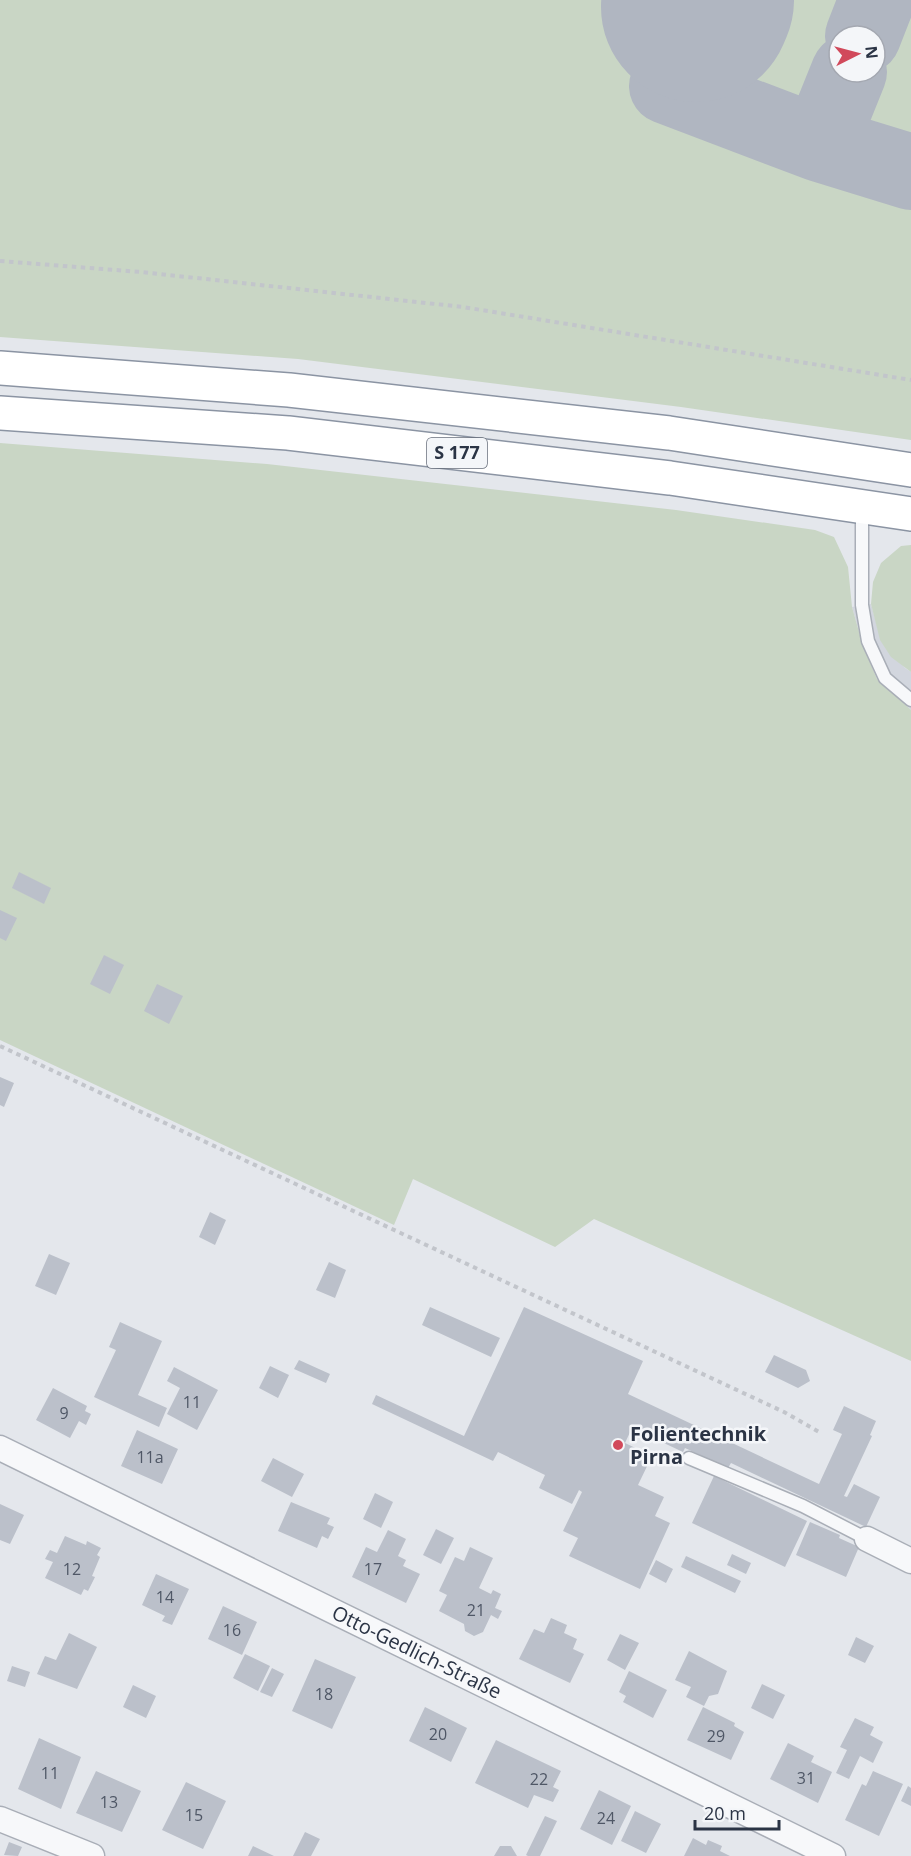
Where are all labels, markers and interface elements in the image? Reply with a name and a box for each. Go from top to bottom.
north arrow [827,24,887,84]
text: N [860,45,884,60]
road number: S 177 [427,438,487,468]
house number: 11 [183,1391,201,1413]
house number: 9 [59,1402,69,1424]
place label: Folientechnik Pirna [630,1420,767,1470]
marker: Folientechnik Pirna [611,1438,625,1452]
house number: 11a [136,1446,164,1468]
house number: 12 [63,1558,81,1580]
house number: 17 [364,1558,382,1580]
house number: 14 [156,1586,174,1608]
street label: Otto-Gedlich-Straße [328,1599,506,1705]
house number: 21 [467,1599,485,1621]
house number: 16 [223,1619,241,1641]
house number: 18 [315,1683,333,1705]
house number: 20 [429,1723,447,1745]
house number: 29 [707,1725,725,1747]
house number: 11 [41,1762,59,1784]
house number: 31 [797,1767,815,1789]
house number: 22 [530,1768,548,1790]
house number: 13 [100,1791,118,1813]
scale bar [695,1793,779,1831]
text: 20 m [704,1801,746,1825]
house number: 15 [185,1804,203,1826]
house number: 24 [597,1807,615,1829]

